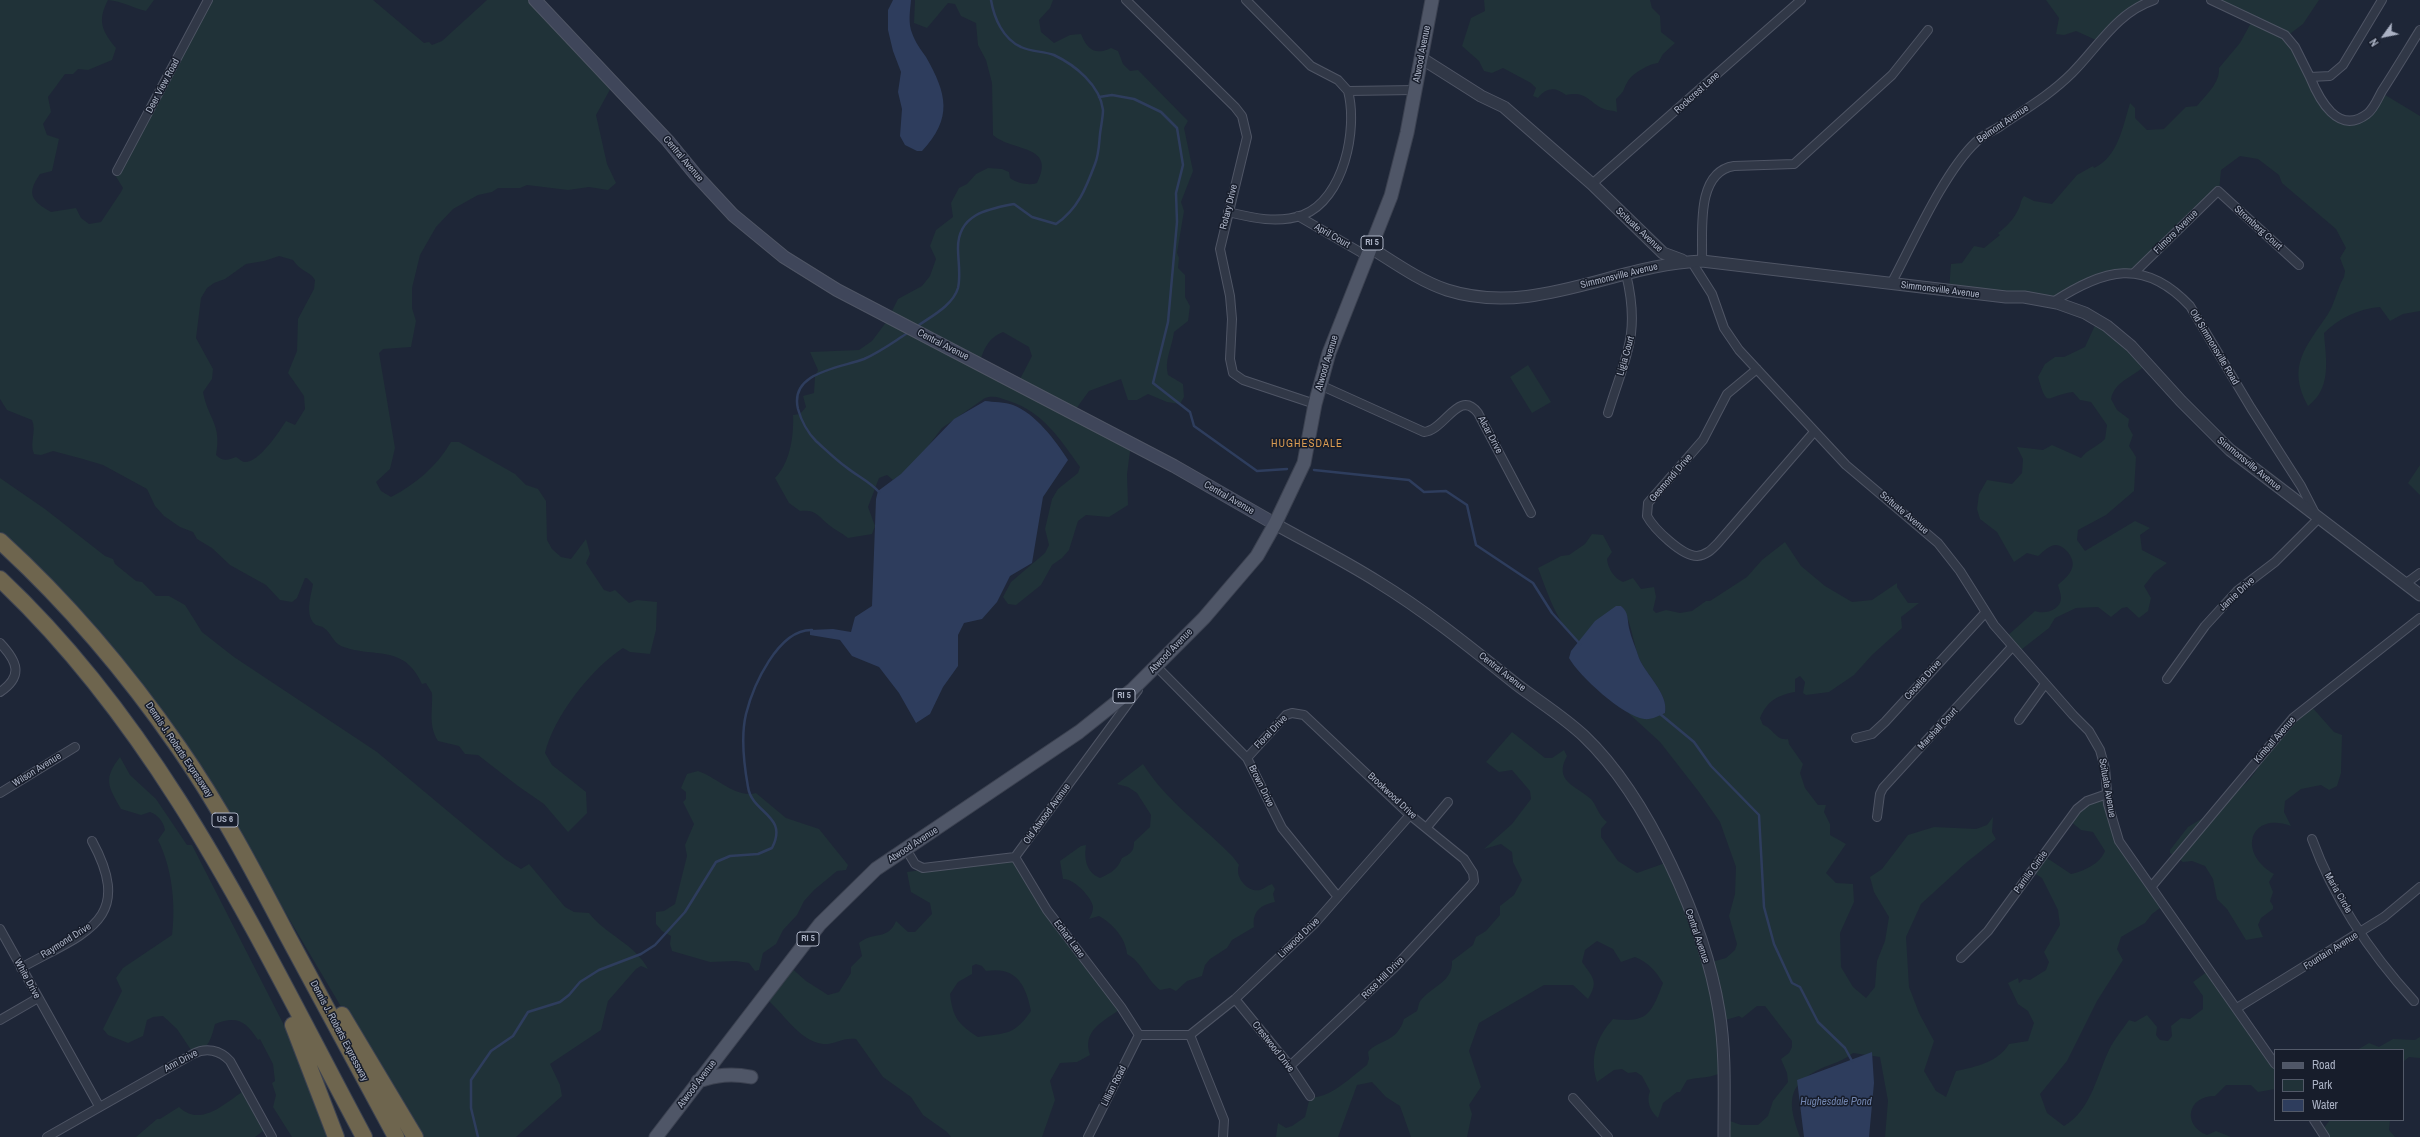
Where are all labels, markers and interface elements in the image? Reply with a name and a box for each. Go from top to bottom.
north arrow [2364,16,2404,56]
street label: Atwood Avenue [1411,25,1433,83]
text: N [2366,36,2382,49]
street label: Deer View Road [144,57,182,115]
street label: Rockcrest Lane [1672,69,1722,117]
street label: Belmont Avenue [1975,102,2031,146]
street label: Central Avenue [660,134,706,184]
street label: Rotary Drive [1218,183,1240,231]
street label: Stromberg Court [2231,203,2285,253]
street label: Scituate Avenue [1613,205,1665,255]
street label: Filmore Avenue [2151,207,2201,257]
street label: April Court [1312,221,1352,251]
road number: RI 5 [1361,236,1383,250]
street label: Simmonsville Avenue [1579,261,1659,291]
street label: Simmonsville Avenue [1900,279,1980,301]
street label: Old Simmonsville Road [2187,307,2241,387]
street label: Central Avenue [915,327,971,363]
street label: Atwood Avenue [1313,334,1341,392]
street label: Ligia Court [1615,335,1637,377]
street label: Alcar Drive [1475,414,1505,456]
street label: Simmonsville Avenue [2214,434,2284,494]
district label: HUGHESDALE [1271,437,1343,451]
street label: Gesmondi Drive [1647,452,1695,504]
street label: Central Avenue [1202,479,1256,517]
street label: Scituate Avenue [1877,489,1931,537]
street label: Jamie Drive [2217,575,2257,613]
street label: Atwood Avenue [1147,626,1195,676]
street label: Central Avenue [1476,650,1528,694]
street label: Cecelia Drive [1902,658,1944,702]
road number: RI 5 [1113,689,1135,703]
street label: Dennis J. Roberts Expressway [143,700,215,800]
street label: Marshall Court [1915,705,1961,753]
street label: Floral Drive [1252,713,1290,751]
street label: Kimball Avenue [2252,714,2298,766]
street label: Wilson Avenue [10,750,64,790]
street label: Scituate Avenue [2096,757,2118,819]
street label: Brown Drive [1246,763,1276,809]
street label: Brookwood Drive [1365,770,1419,822]
street label: Old Atwood Avenue [1021,781,1073,847]
road number: US 6 [212,813,238,827]
street label: Atwood Avenue [886,824,940,866]
street label: Parrillo Circle [2012,848,2050,896]
street label: Maria Circle [2322,871,2354,915]
street label: Central Avenue [1682,907,1712,965]
street label: Linwood Drive [1276,915,1322,961]
street label: Echart Lane [1051,918,1087,960]
street label: Raymond Drive [39,921,93,961]
street label: Fountain Avenue [2302,930,2360,972]
road number: RI 5 [797,932,819,946]
street label: Rose Hill Drive [1359,954,1407,1002]
street label: White Drive [11,957,43,1001]
street label: Dennis J. Roberts Expressway [307,979,371,1083]
street label: Crestwood Drive [1249,1019,1297,1075]
street label: Ann Drive [162,1047,200,1075]
legend [2274,1049,2404,1121]
text: Road [2312,1057,2336,1073]
street label: Atwood Avenue [675,1058,719,1110]
street label: Lillian Road [1099,1064,1129,1108]
text: Park [2312,1077,2332,1093]
water label: Hughesdale Pond [1800,1095,1872,1109]
text: Water [2312,1097,2338,1113]

